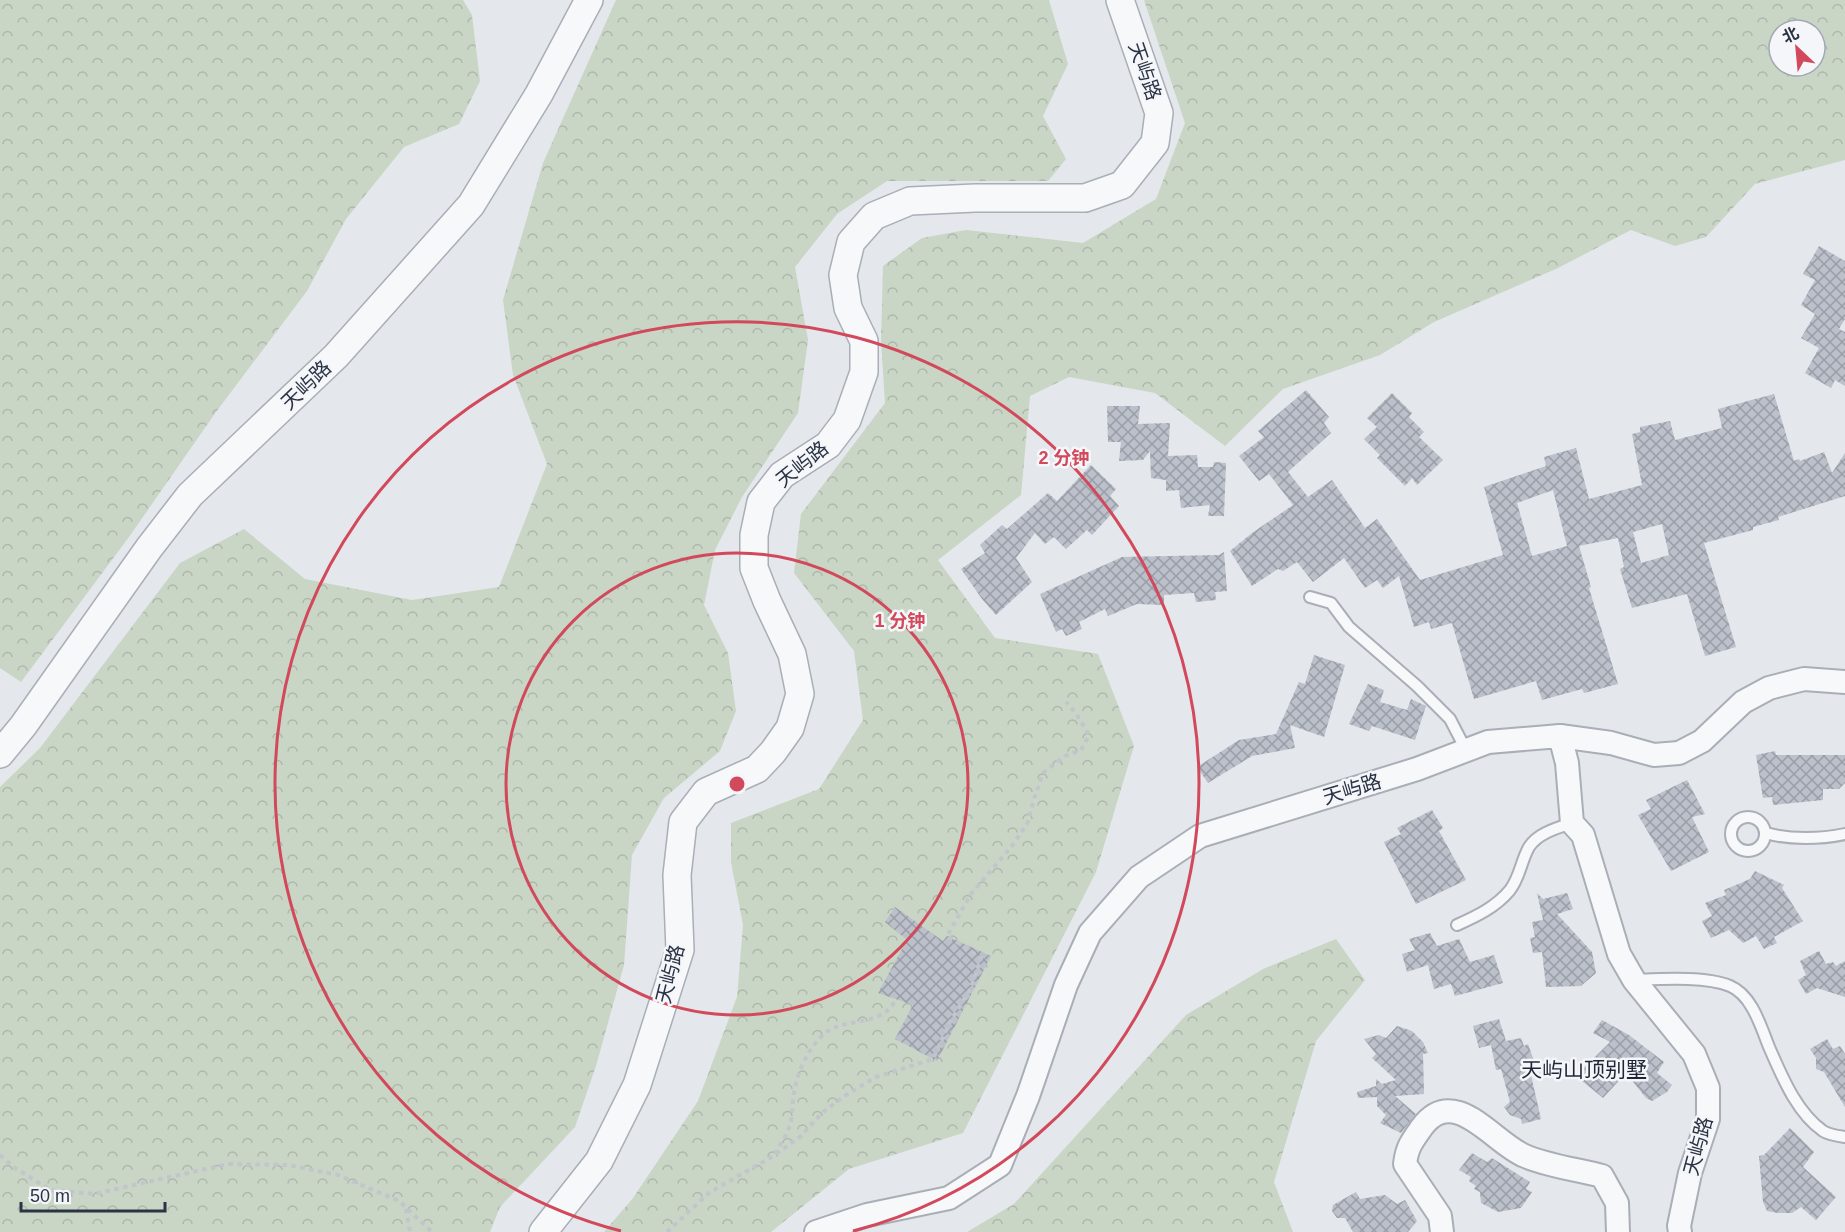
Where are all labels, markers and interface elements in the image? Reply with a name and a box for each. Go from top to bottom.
north arrow [1767,18,1827,78]
text: 北 [1780,24,1802,46]
street label: 天屿路 [1125,39,1165,103]
street label: 天屿路 [277,356,335,414]
street label: 天屿路 [772,437,832,491]
text: 2 分钟 [1038,448,1090,468]
text: 1 分钟 [874,611,926,631]
street label: 天屿路 [1320,770,1384,808]
centre of rings [727,774,747,794]
street label: 天屿路 [652,942,688,1006]
district label: 天屿山顶别墅 [1521,1058,1647,1081]
street label: 天屿路 [1680,1114,1716,1178]
scale bar [21,1175,165,1213]
text: 50 m [30,1186,70,1206]

